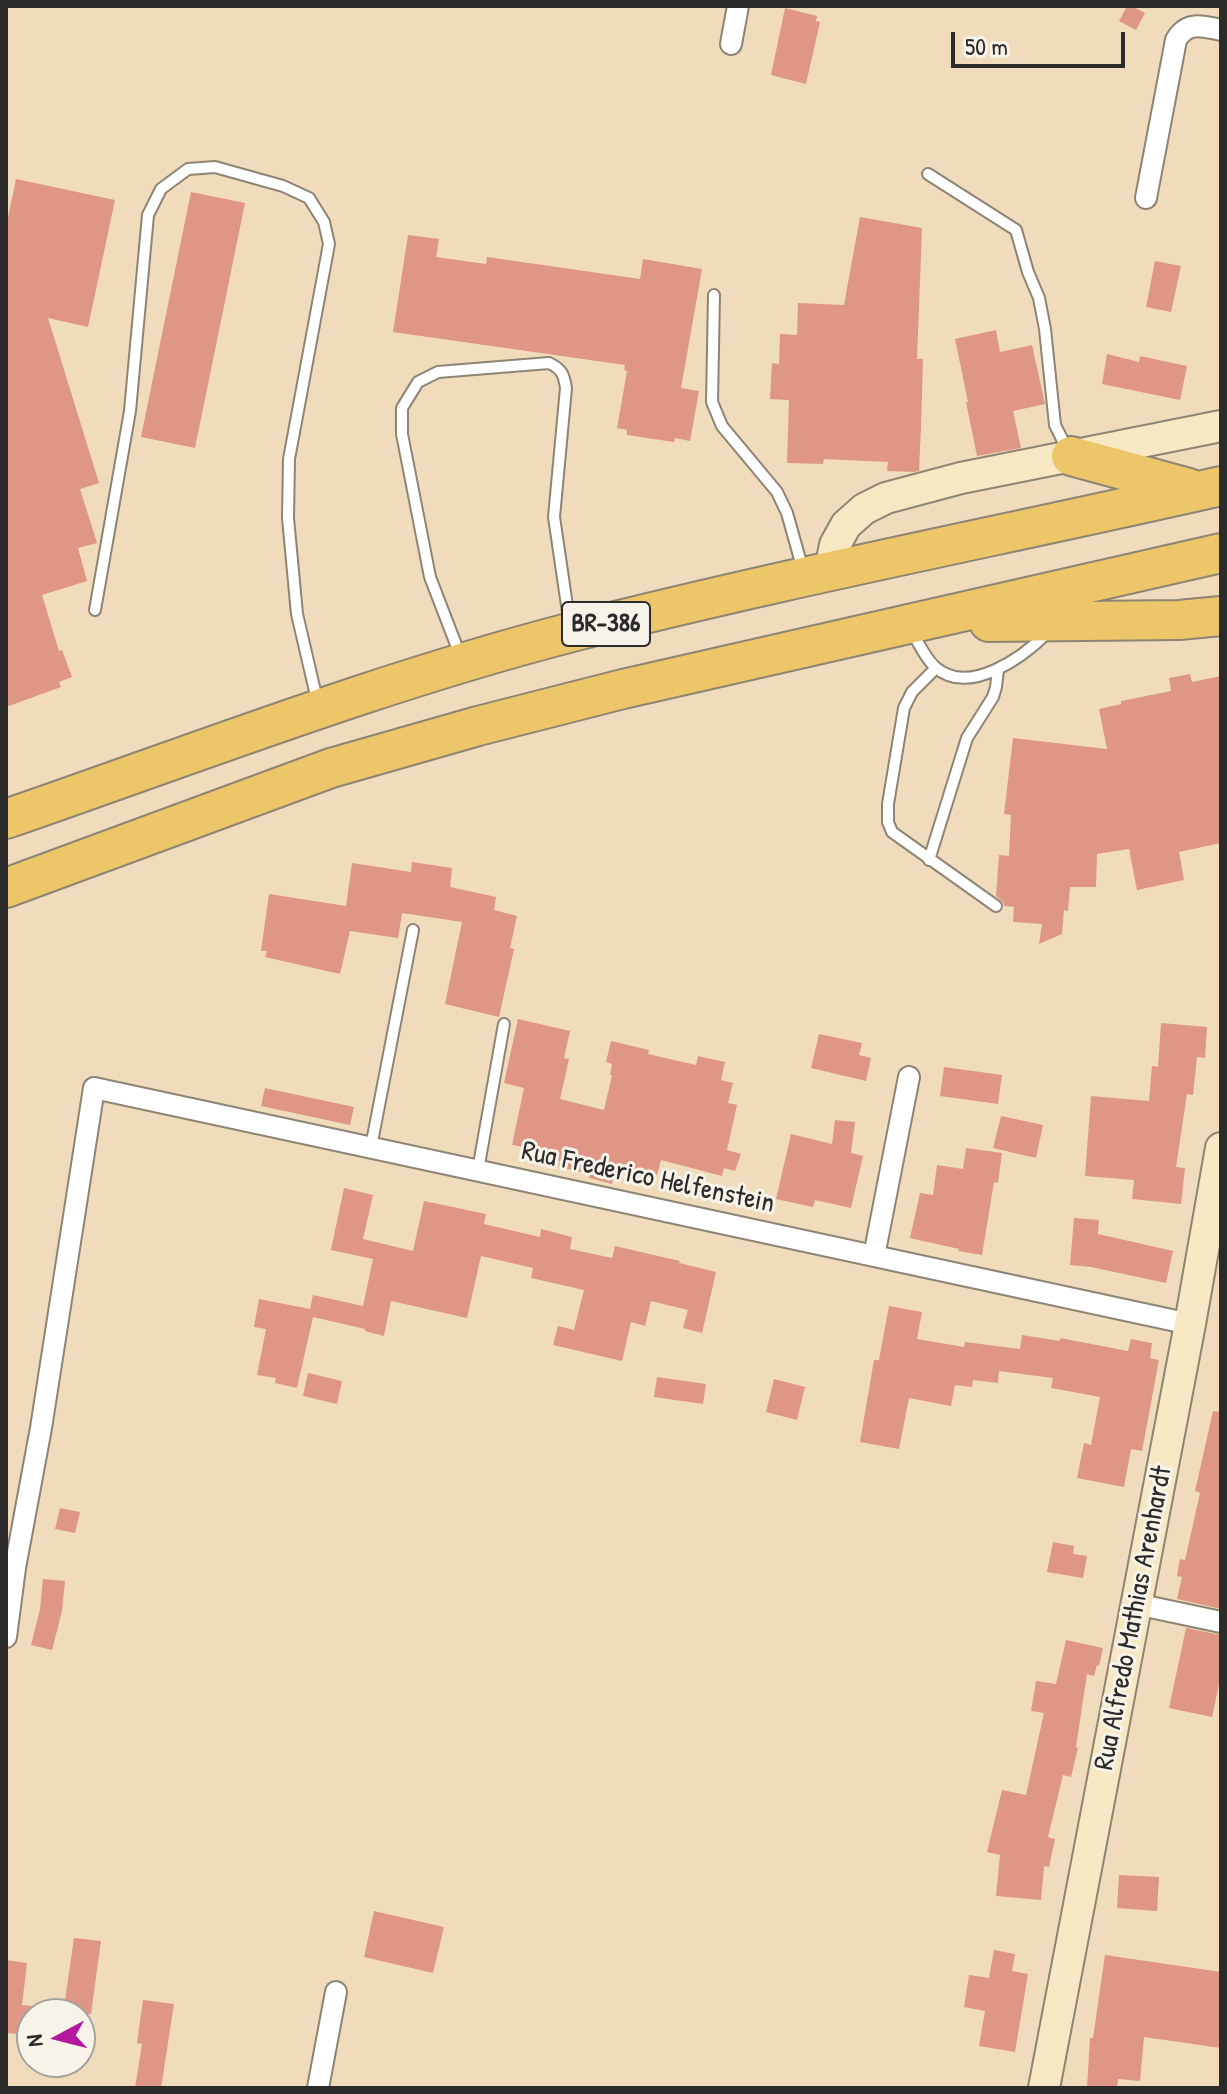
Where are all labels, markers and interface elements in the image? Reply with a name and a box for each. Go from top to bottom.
scale bar [955,16,1129,66]
text: 50 m [965,30,1008,62]
road number: BR-386 [562,602,650,646]
street label: Rua Frederico Helfenstein [519,1135,777,1221]
street label: Rua Alfredo Mathias Arenhardt [1088,1463,1180,1773]
north arrow [16,1998,96,2078]
text: N [19,2033,50,2048]

